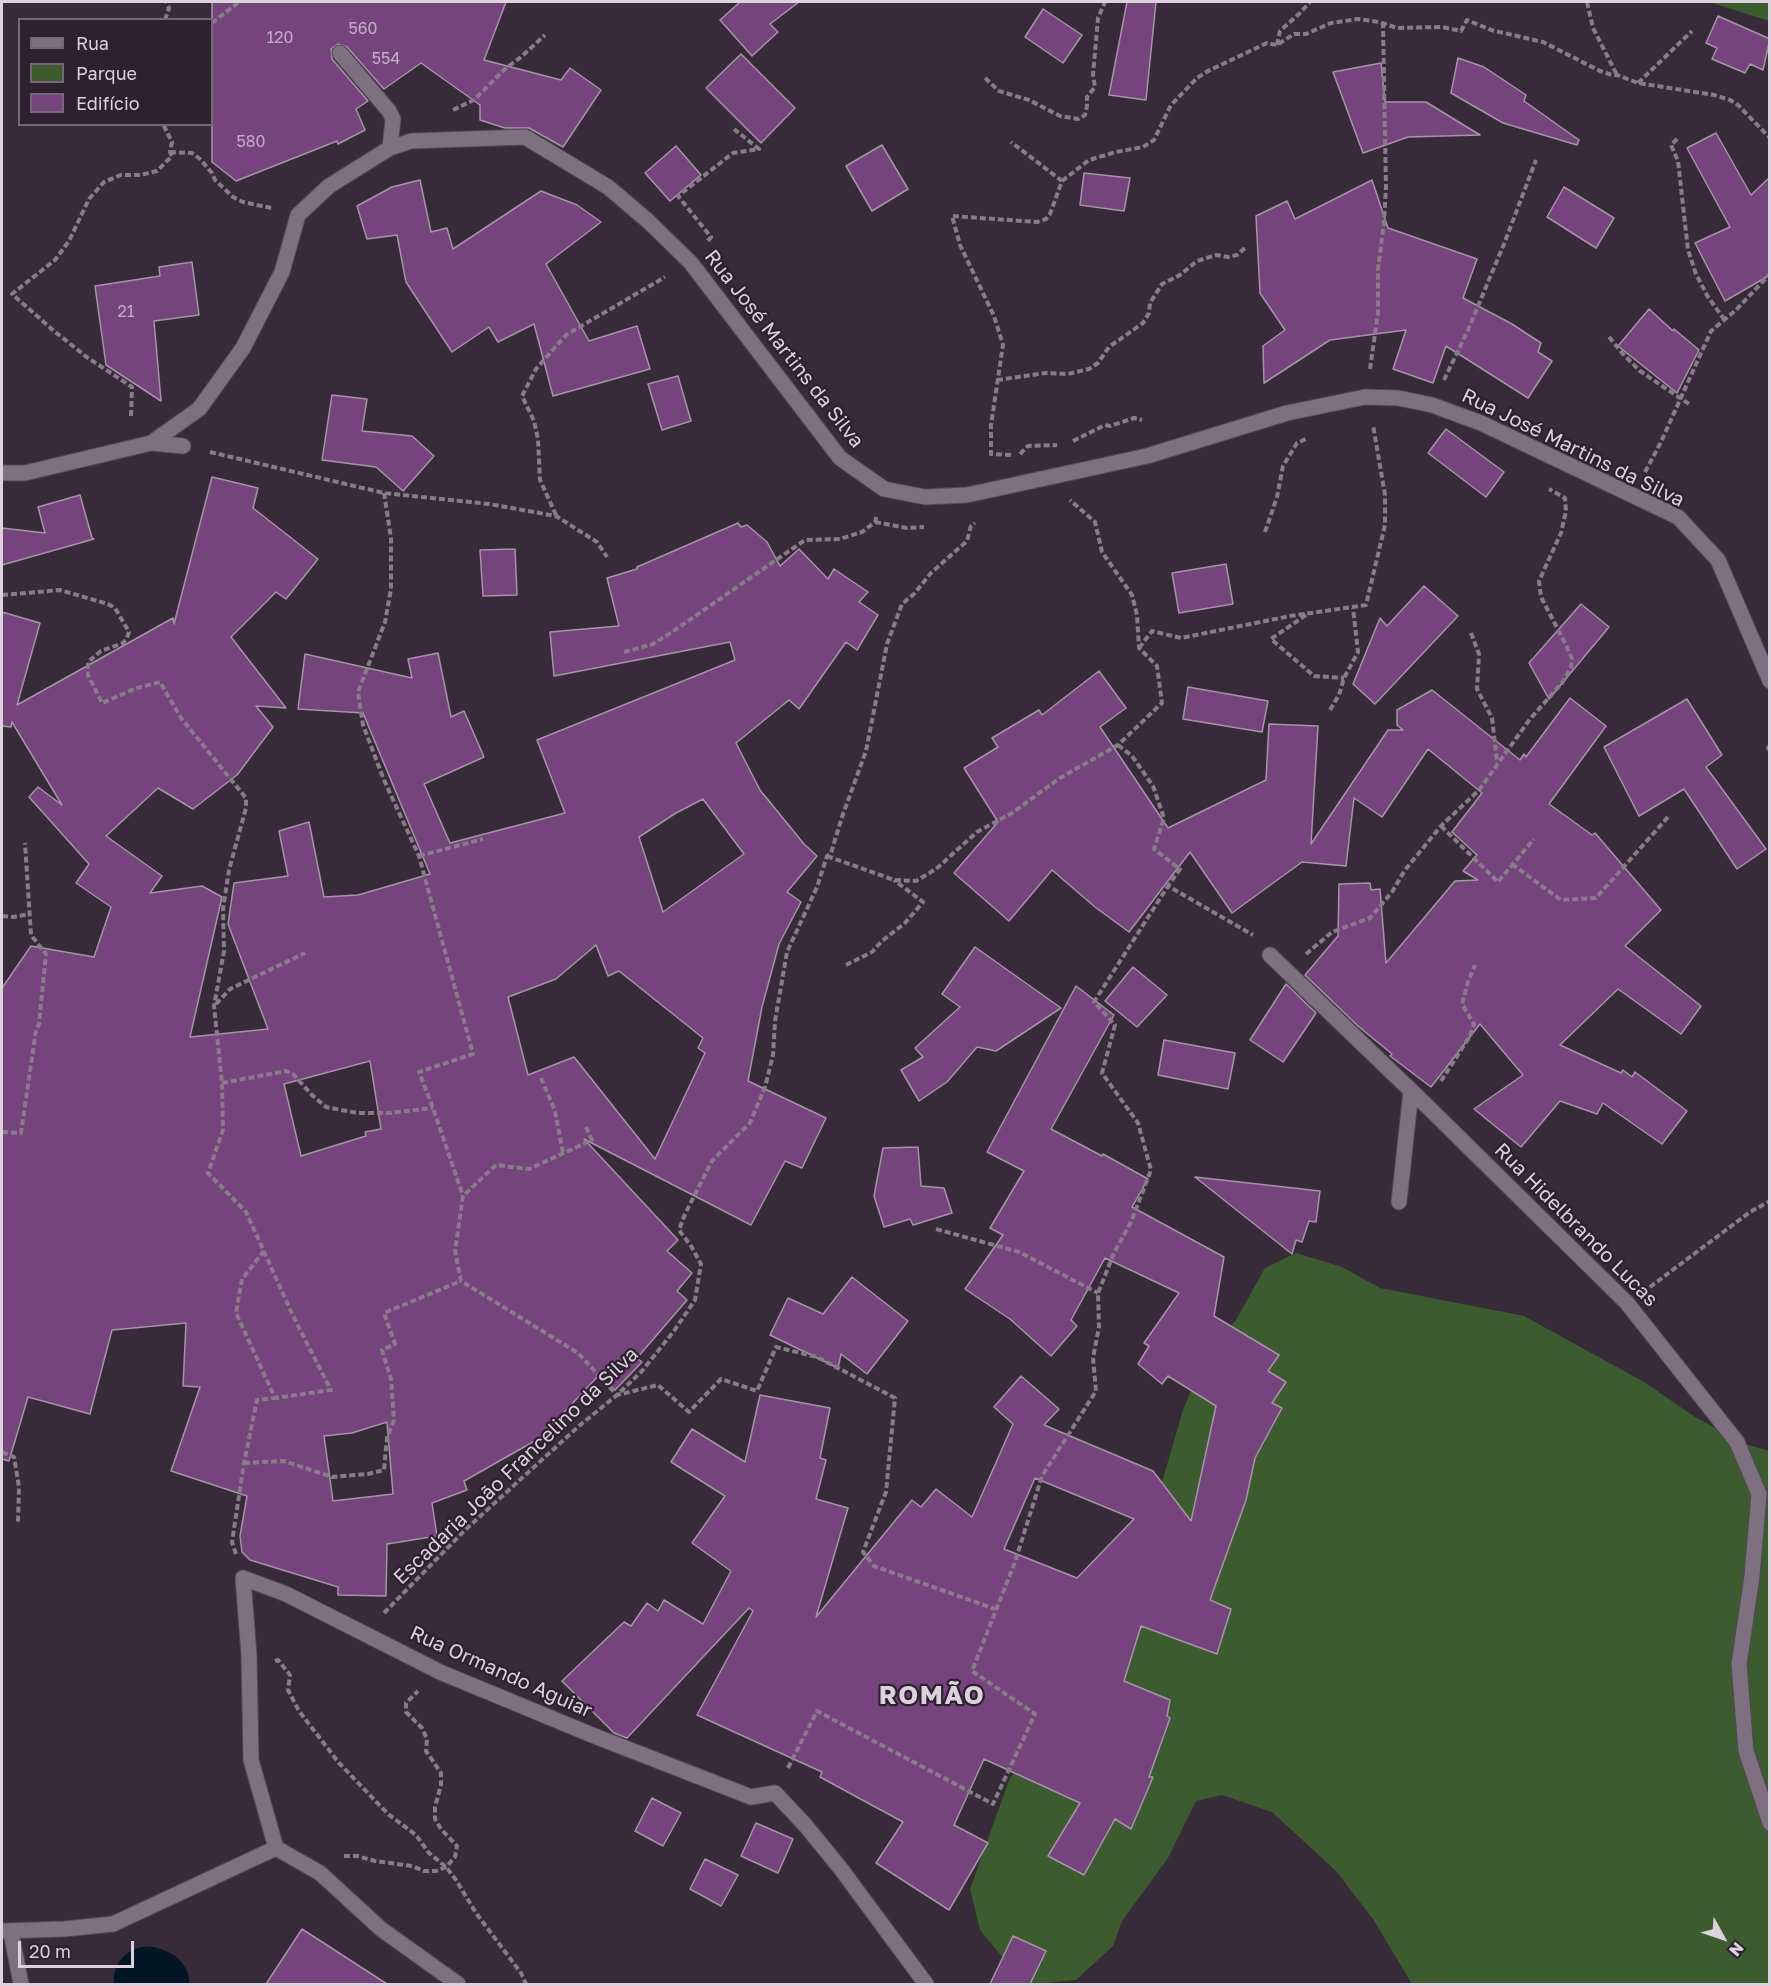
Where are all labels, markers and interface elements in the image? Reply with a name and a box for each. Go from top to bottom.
legend [18,18,213,126]
house number: 560 [349,19,377,39]
house number: 120 [267,28,293,48]
text: Rua [76,32,109,54]
house number: 554 [372,49,400,69]
text: Parque [76,62,137,84]
text: Edifício [76,92,140,114]
house number: 580 [237,132,265,152]
street label: Rua José Martins da Silva [699,245,869,453]
house number: 21 [117,302,135,322]
street label: Rua José Martins da Silva [1458,384,1688,512]
street label: Rua Hidelbrando Lucas [1489,1138,1663,1312]
street label: Escadaria João Francelino da Silva [389,1342,643,1590]
street label: Rua Ormando Aguiar [406,1621,596,1723]
district label: ROMÃO [879,1680,985,1712]
north arrow [1693,1908,1753,1968]
scale bar [21,1929,136,1967]
text: N [1725,1938,1748,1961]
text: 20 m [29,1940,71,1962]

